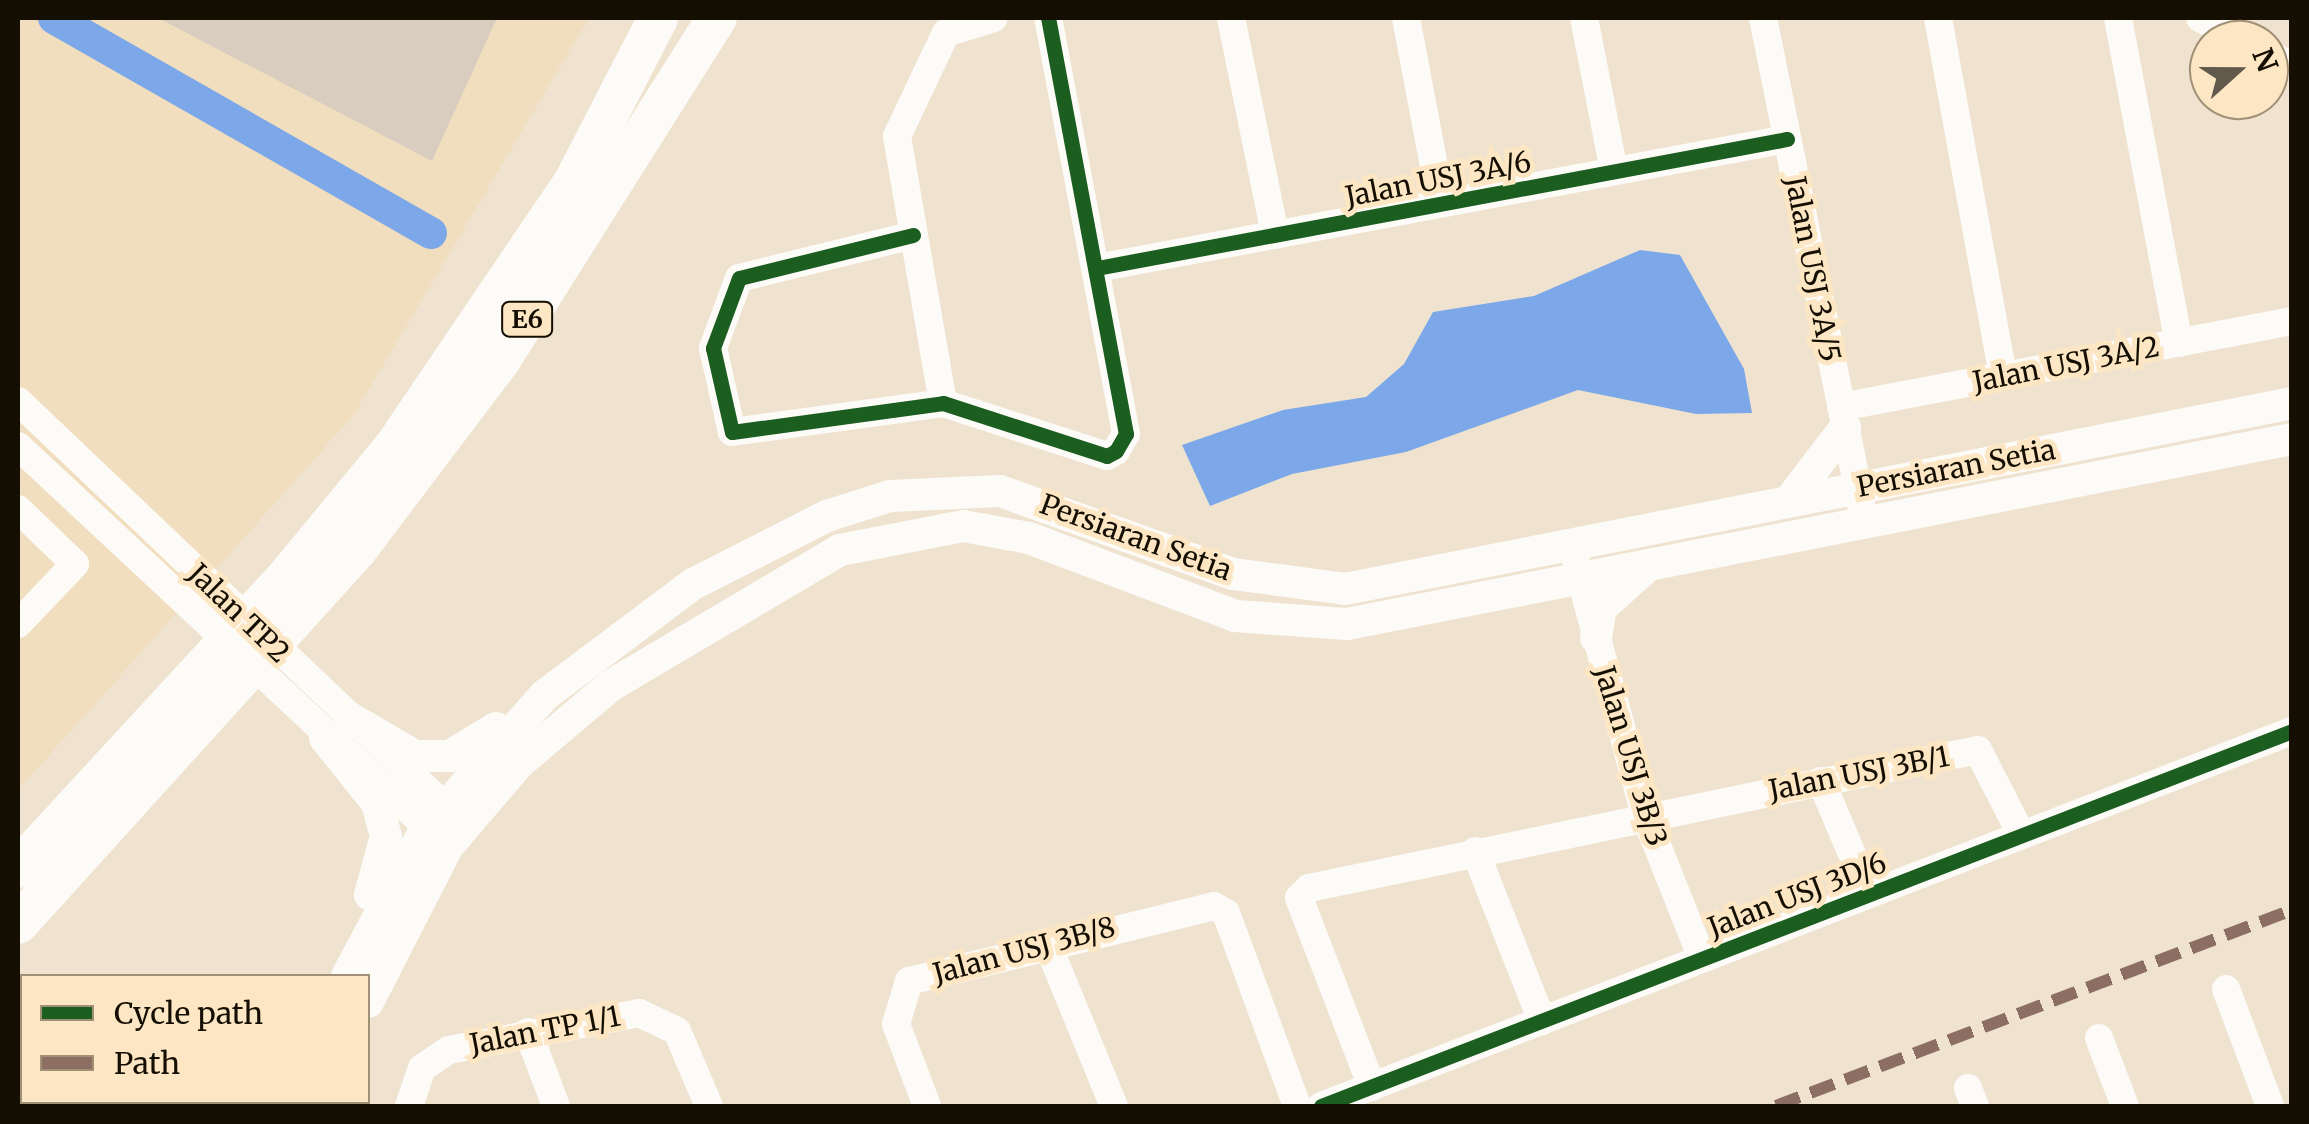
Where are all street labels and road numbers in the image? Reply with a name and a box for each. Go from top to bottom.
street label: Jalan USJ 3A/6 [1342,145,1534,213]
street label: Jalan USJ 3A/5 [1779,173,1847,365]
road number: E6 [500,299,554,339]
street label: Jalan USJ 3A/2 [1970,329,2162,399]
street label: Persiaran Setia [1854,432,2058,504]
street label: Persiaran Setia [1036,487,1236,587]
street label: Jalan TP2 [181,557,297,669]
street label: Jalan USJ 3B/3 [1588,662,1674,850]
street label: Jalan USJ 3B/1 [1766,739,1952,807]
street label: Jalan USJ 3D/6 [1703,846,1891,944]
street label: Jalan USJ 3B/8 [929,910,1119,990]
street label: Jalan TP 1/1 [467,999,623,1061]

